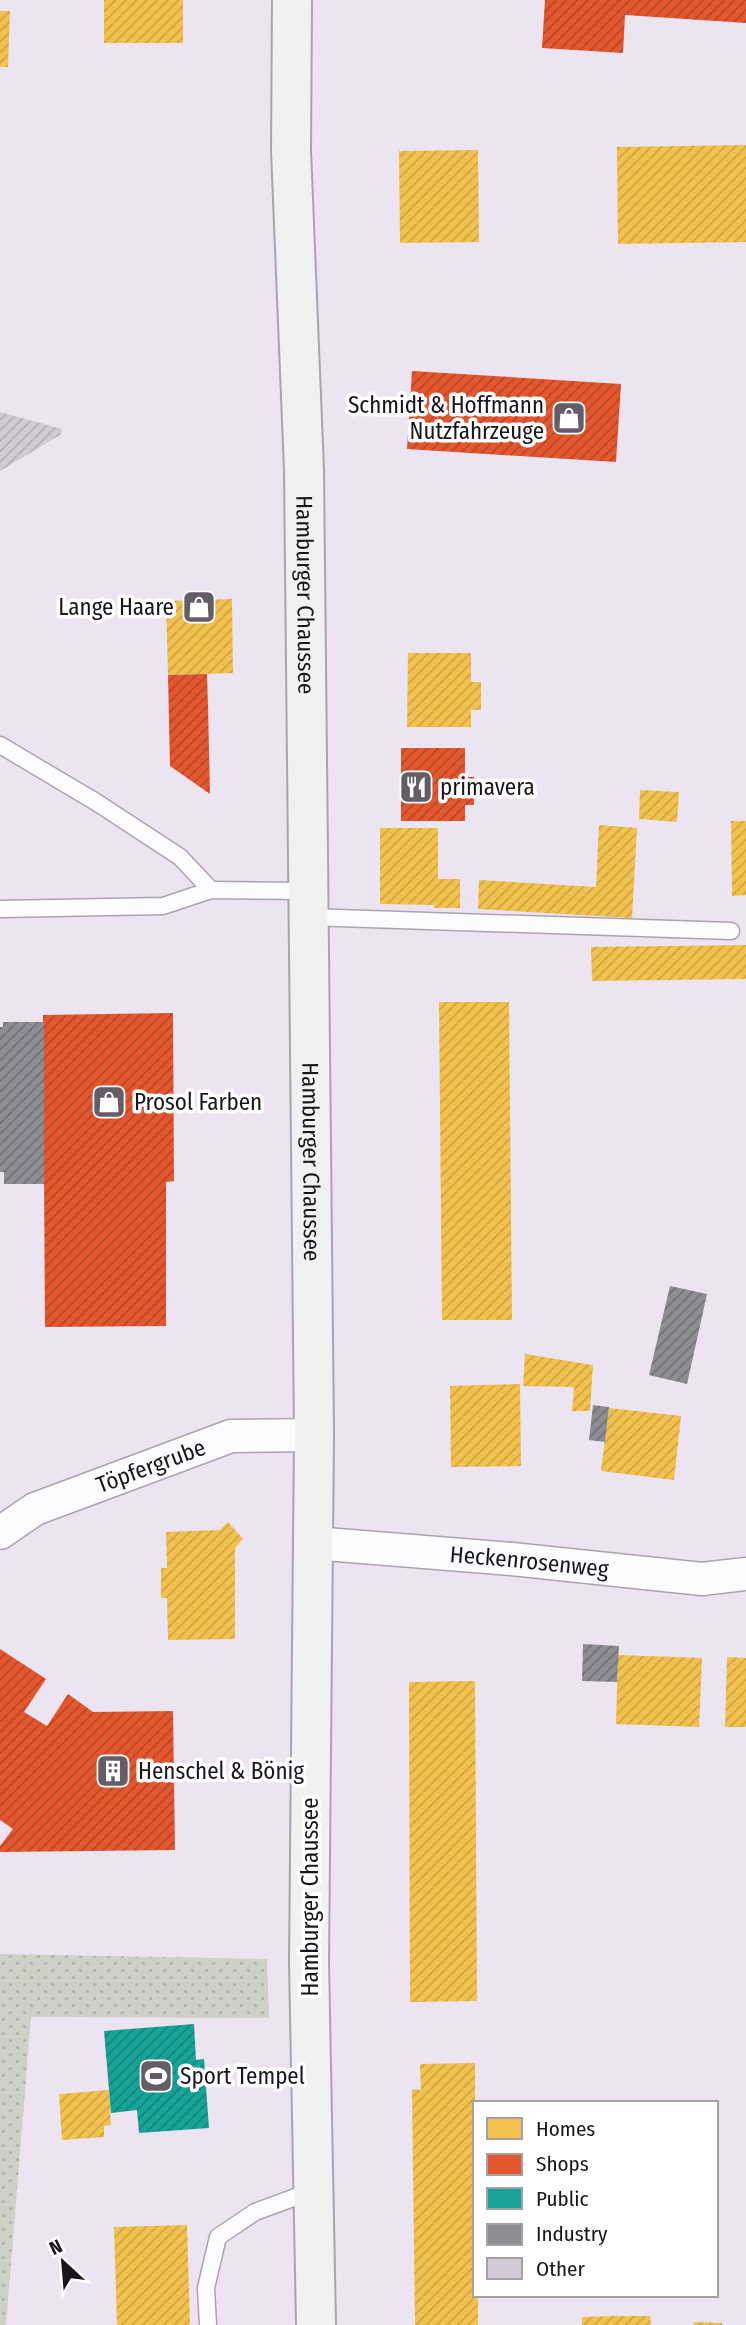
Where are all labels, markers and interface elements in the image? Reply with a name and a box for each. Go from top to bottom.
place label: Schmidt & Hoffmann Nutzfahrzeuge [348,391,544,445]
shop icon: Schmidt & Hoffmann Nutzfahrzeuge [550,399,588,437]
street label: Hamburger Chaussee [290,495,320,694]
shop icon: Lange Haare [180,588,218,626]
place label: Lange Haare [58,593,174,621]
restaurant icon: primavera [397,768,435,806]
place label: primavera [440,773,535,801]
street label: Hamburger Chaussee [296,1062,326,1261]
shop icon: Prosol Farben [90,1083,128,1121]
place label: Prosol Farben [134,1088,262,1116]
street label: Töpfergrube [92,1433,209,1499]
street label: Heckenrosenweg [449,1540,610,1583]
building icon: Henschel & Bönig [94,1752,132,1790]
place label: Henschel & Bönig [138,1757,304,1785]
street label: Hamburger Chaussee [296,1797,324,1997]
sports icon: Sport Tempel [137,2057,175,2095]
place label: Sport Tempel [180,2062,305,2090]
legend [473,2101,718,2297]
text: Homes [536,2116,595,2142]
text: Shops [536,2151,589,2177]
text: Public [536,2186,588,2212]
text: Industry [536,2221,608,2247]
north arrow [28,2227,98,2297]
text: N [46,2234,66,2260]
text: Other [536,2256,585,2282]

